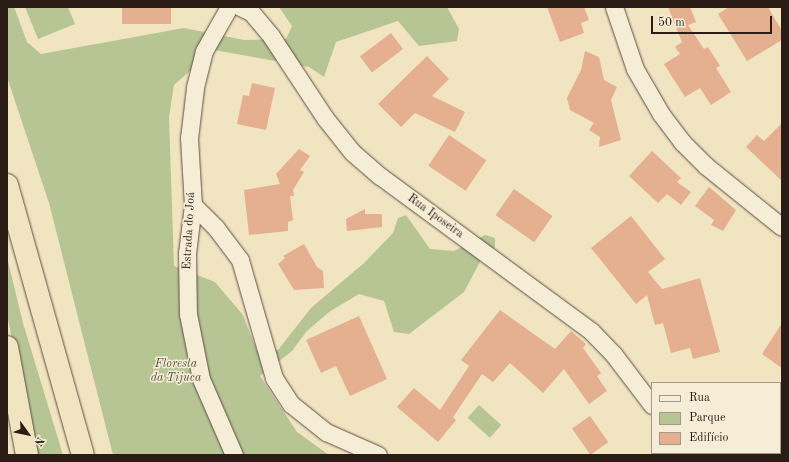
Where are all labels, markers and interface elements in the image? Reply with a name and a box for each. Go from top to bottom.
scale bar [653,8,774,34]
text: 50 m [658,17,685,29]
street label: Estrada do Joá [181,192,199,270]
street label: Rua Iposeira [404,192,466,242]
park label: Floresta da Tijuca [151,358,201,386]
legend [651,382,781,454]
text: Rua [689,392,710,404]
text: Parque [689,412,725,424]
north arrow [8,414,48,454]
text: Edifício [689,432,728,444]
text: N [32,434,45,447]

